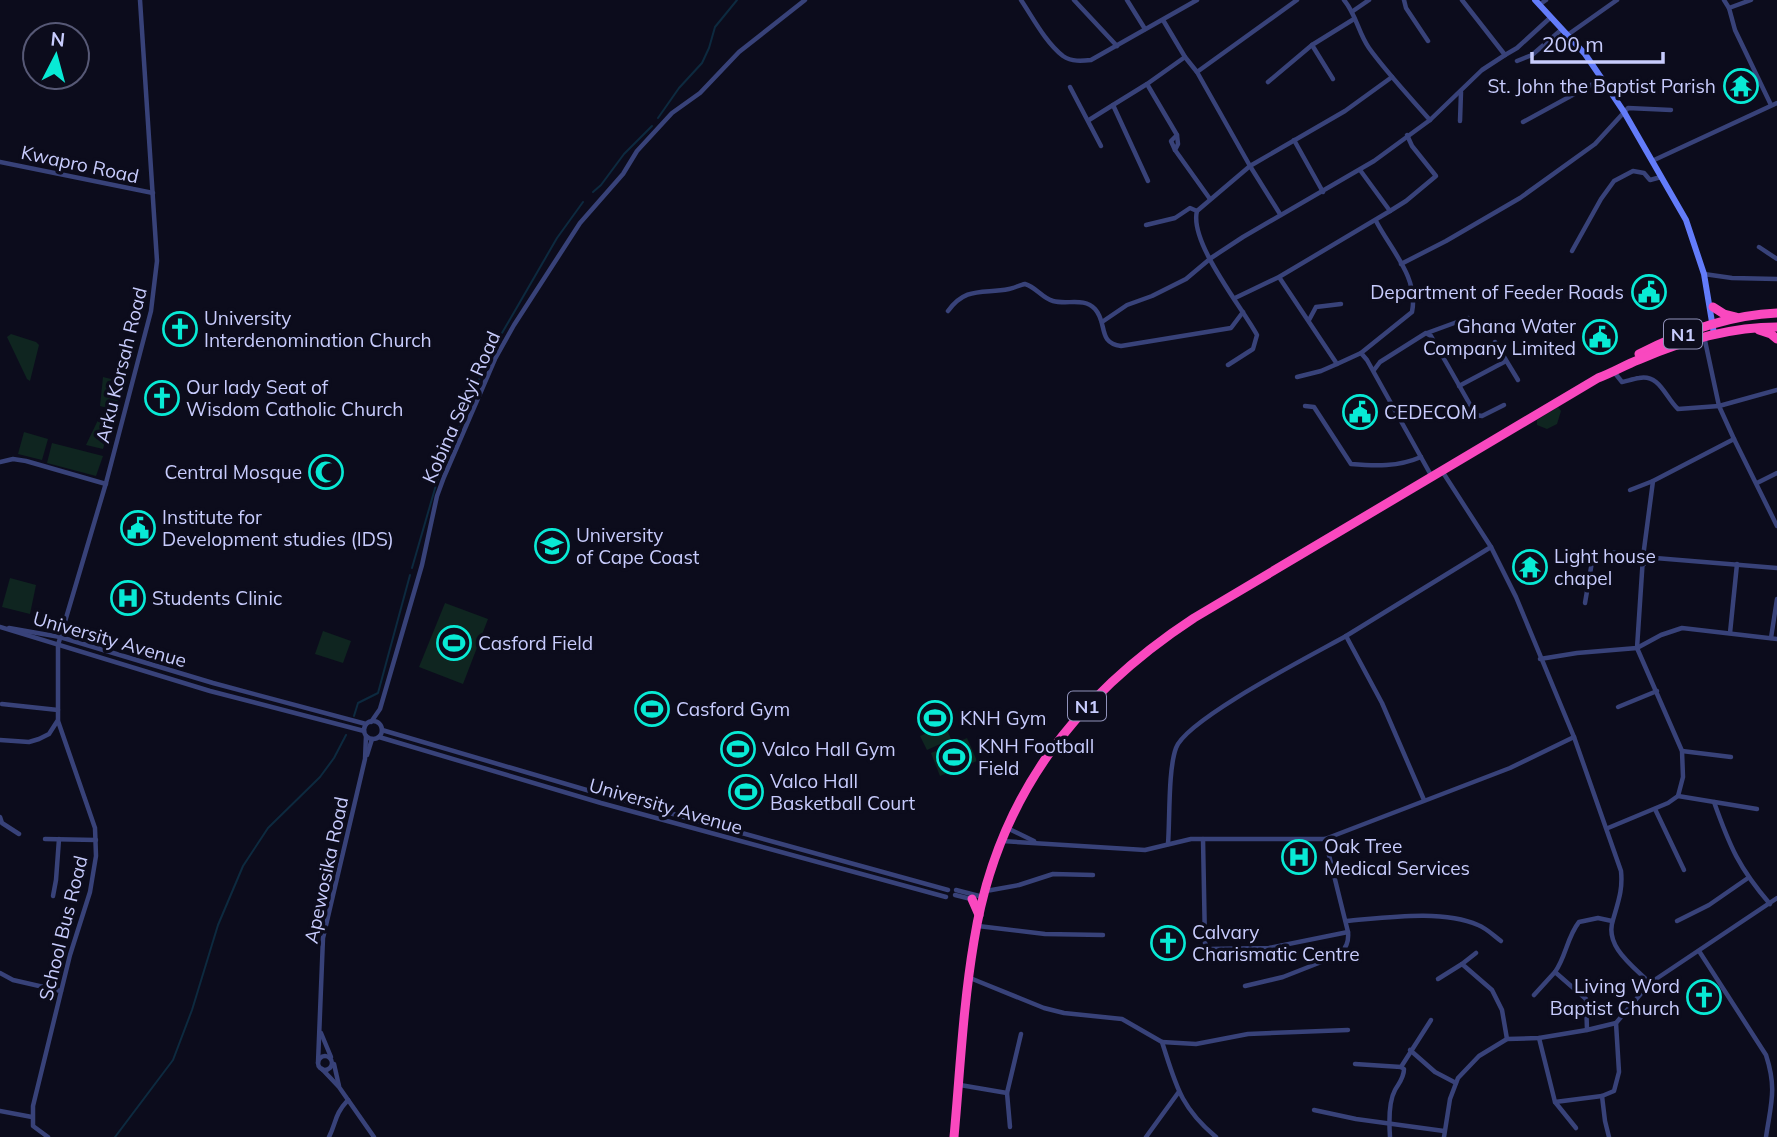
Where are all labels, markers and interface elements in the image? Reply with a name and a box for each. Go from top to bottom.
north arrow [21,21,91,91]
scale bar [1532,21,1663,65]
text: N [49,26,66,52]
text: 200 m [1542,31,1604,57]
temple icon: St. John the Baptist Parish [1722,67,1760,105]
place label: St. John the Baptist Parish [1488,74,1716,98]
street label: Kwapro Road [19,140,141,188]
public building icon: Department of Feeder Roads [1630,273,1668,311]
place label: Department of Feeder Roads [1370,280,1624,304]
street label: Arku Korsah Road [90,285,152,445]
place label: University Interdenomination Church [204,306,432,352]
church icon: University Interdenomination Church [161,310,199,348]
place label: Ghana Water Company Limited [1423,314,1576,360]
public building icon: Ghana Water Company Limited [1581,318,1619,356]
road number: N1 [1664,320,1702,348]
street label: Kobina Sekyi Road [417,327,505,487]
place label: Our lady Seat of Wisdom Catholic Church [186,375,404,421]
church icon: Our lady Seat of Wisdom Catholic Church [143,379,181,417]
public building icon: CEDECOM [1341,393,1379,431]
place label: CEDECOM [1384,400,1477,424]
mosque icon: Central Mosque [307,453,345,491]
place label: Central Mosque [165,460,302,484]
place label: Institute for Development studies (IDS) [162,505,394,551]
public building icon: Institute for Development studies (IDS) [119,509,157,547]
place label: University of Cape Coast [576,523,700,569]
school or university icon: University of Cape Coast [533,527,571,565]
place label: Light house chapel [1554,544,1656,590]
temple icon: Light house chapel [1511,548,1549,586]
hospital icon: Students Clinic [109,579,147,617]
place label: Students Clinic [152,586,282,610]
street label: University Avenue [30,606,190,672]
sports icon: Casford Field [435,624,473,662]
place label: Casford Field [478,631,593,655]
sports icon: Casford Gym [633,690,671,728]
road number: N1 [1068,692,1106,720]
place label: Casford Gym [676,697,790,721]
sports icon: KNH Gym [916,699,954,737]
place label: KNH Gym [960,706,1046,730]
sports icon: Valco Hall Gym [719,730,757,768]
place label: KNH Football Field [978,734,1094,780]
place label: Valco Hall Gym [762,737,896,761]
sports icon: KNH Football Field [935,738,973,776]
place label: Valco Hall Basketball Court [770,769,916,815]
street label: University Avenue [586,773,746,839]
sports icon: Valco Hall Basketball Court [727,773,765,811]
street label: Apewosika Road [299,794,353,946]
place label: Oak Tree Medical Services [1324,834,1470,880]
hospital icon: Oak Tree Medical Services [1280,838,1318,876]
street label: School Bus Road [33,853,93,1003]
place label: Calvary Charismatic Centre [1192,920,1360,966]
church icon: Calvary Charismatic Centre [1149,924,1187,962]
place label: Living Word Baptist Church [1550,974,1680,1020]
church icon: Living Word Baptist Church [1685,978,1723,1016]

